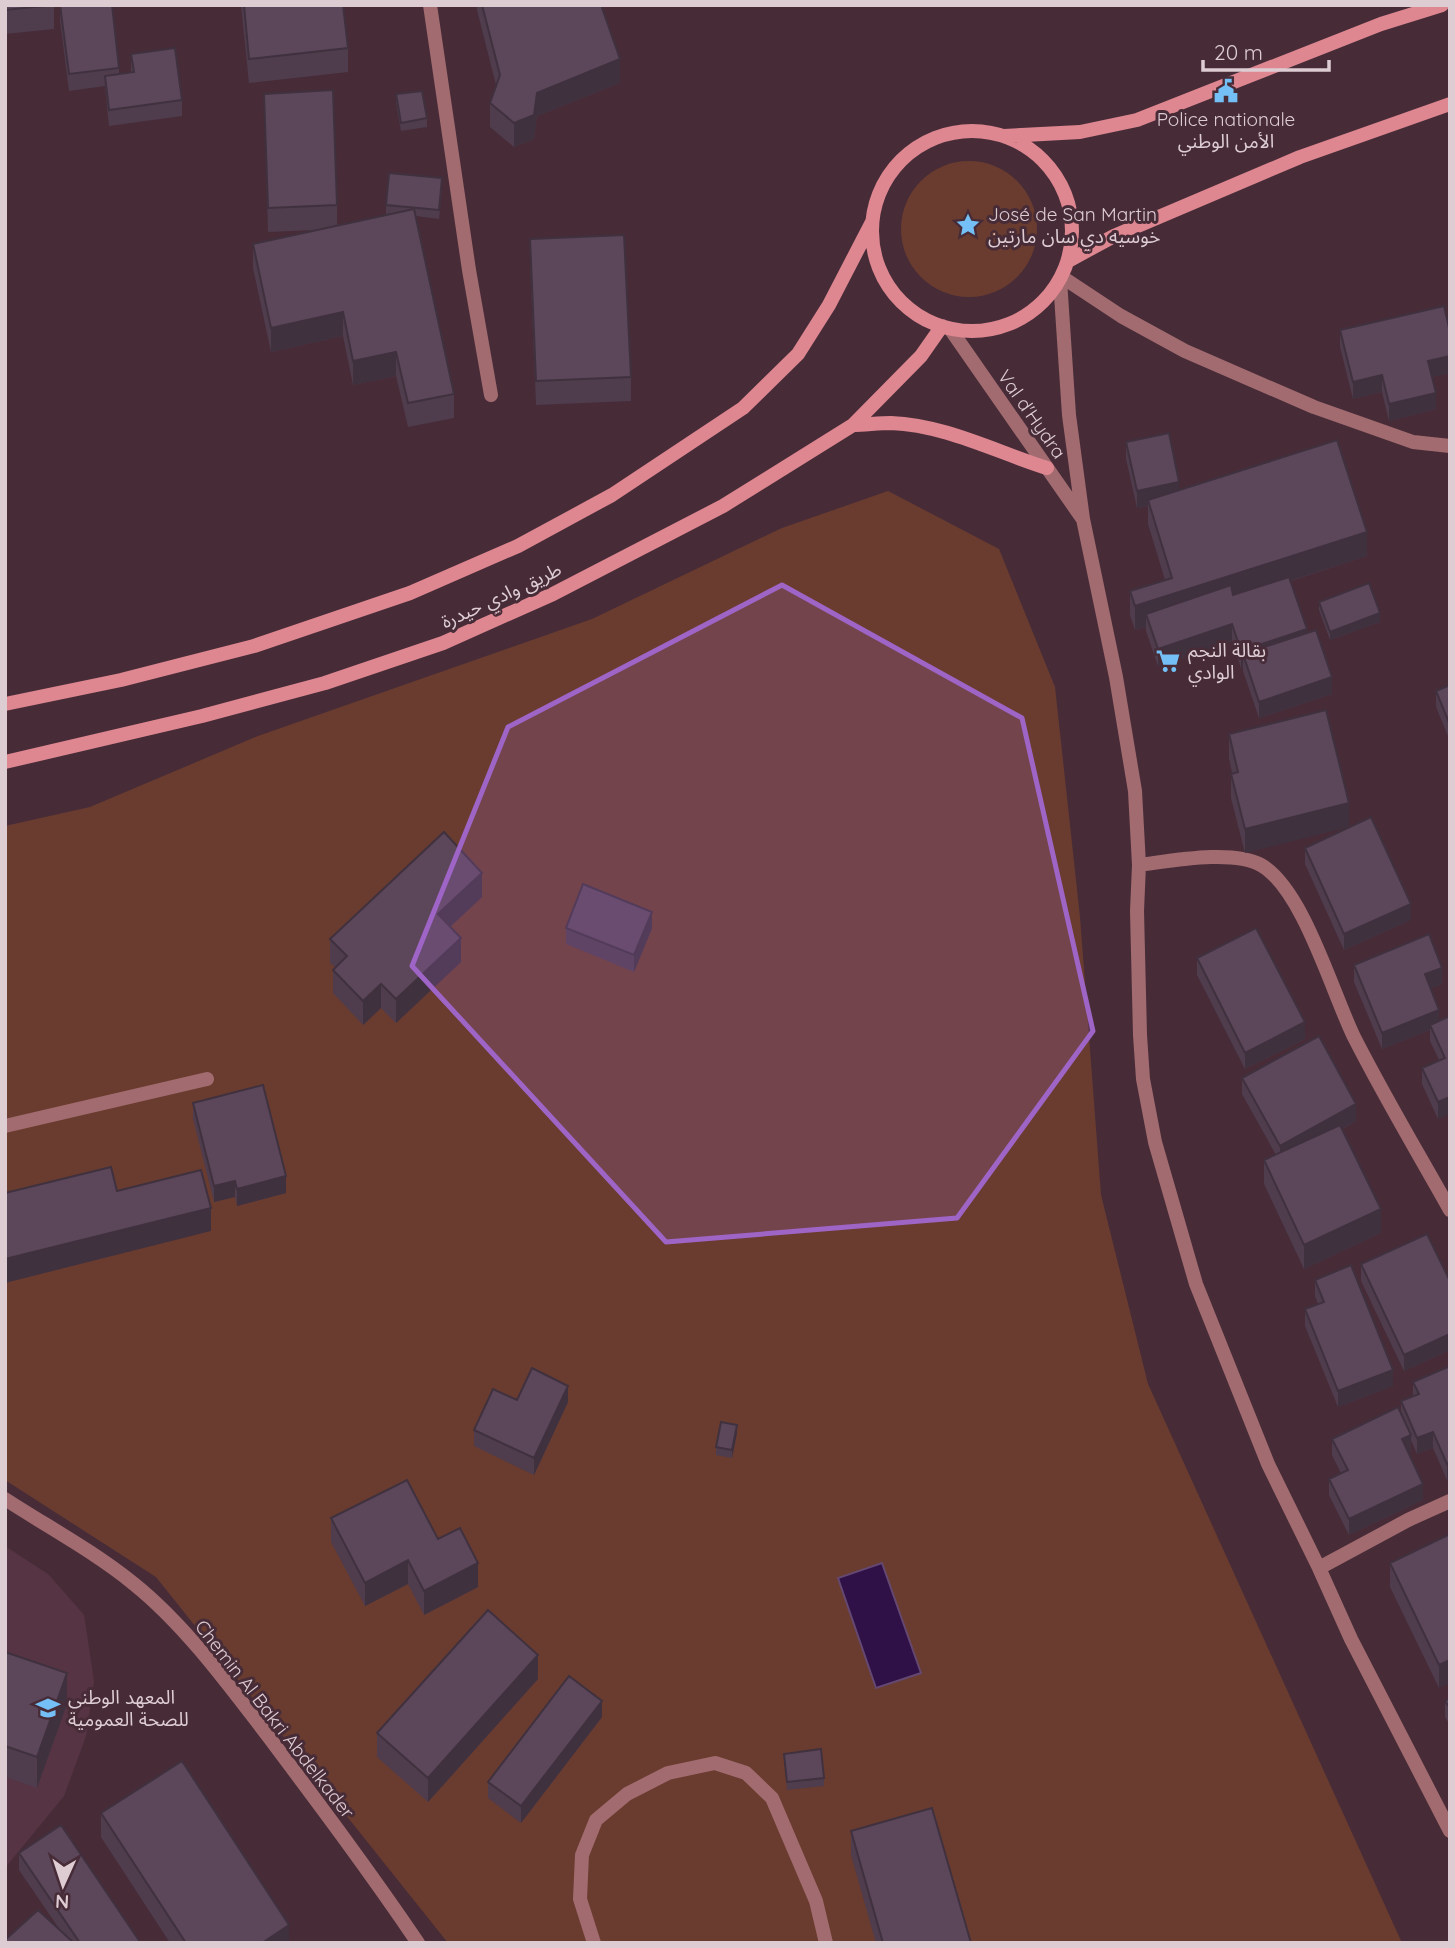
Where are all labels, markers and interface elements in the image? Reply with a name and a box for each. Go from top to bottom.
scale bar [1203,28,1329,72]
text: 20 m [1214,39,1263,65]
public building icon: Police nationale الأمن الوطني [1212,77,1240,105]
place label: Police nationale الأمن الوطني [1157,107,1295,156]
place label: José de San Martin خوسيه دي سان مارتين [988,202,1160,251]
place icon: José de San Martin خوسيه دي سان مارتين [954,211,982,239]
street label: Val d'Hydra [993,365,1071,463]
street label: طريق وادي حيدرة [437,557,567,636]
place label: بقالة النجم الوادي [1188,638,1266,687]
supermarket icon: بقالة النجم الوادي [1154,647,1182,675]
street label: Chemin Al Bakri Abdelkader [190,1615,360,1824]
place label: المعهد الوطني للصحة العمومية [68,1685,189,1731]
school or university icon: المعهد الوطني للصحة العمومية [34,1694,62,1722]
north arrow [28,1850,98,1920]
text: N [55,1890,70,1914]

